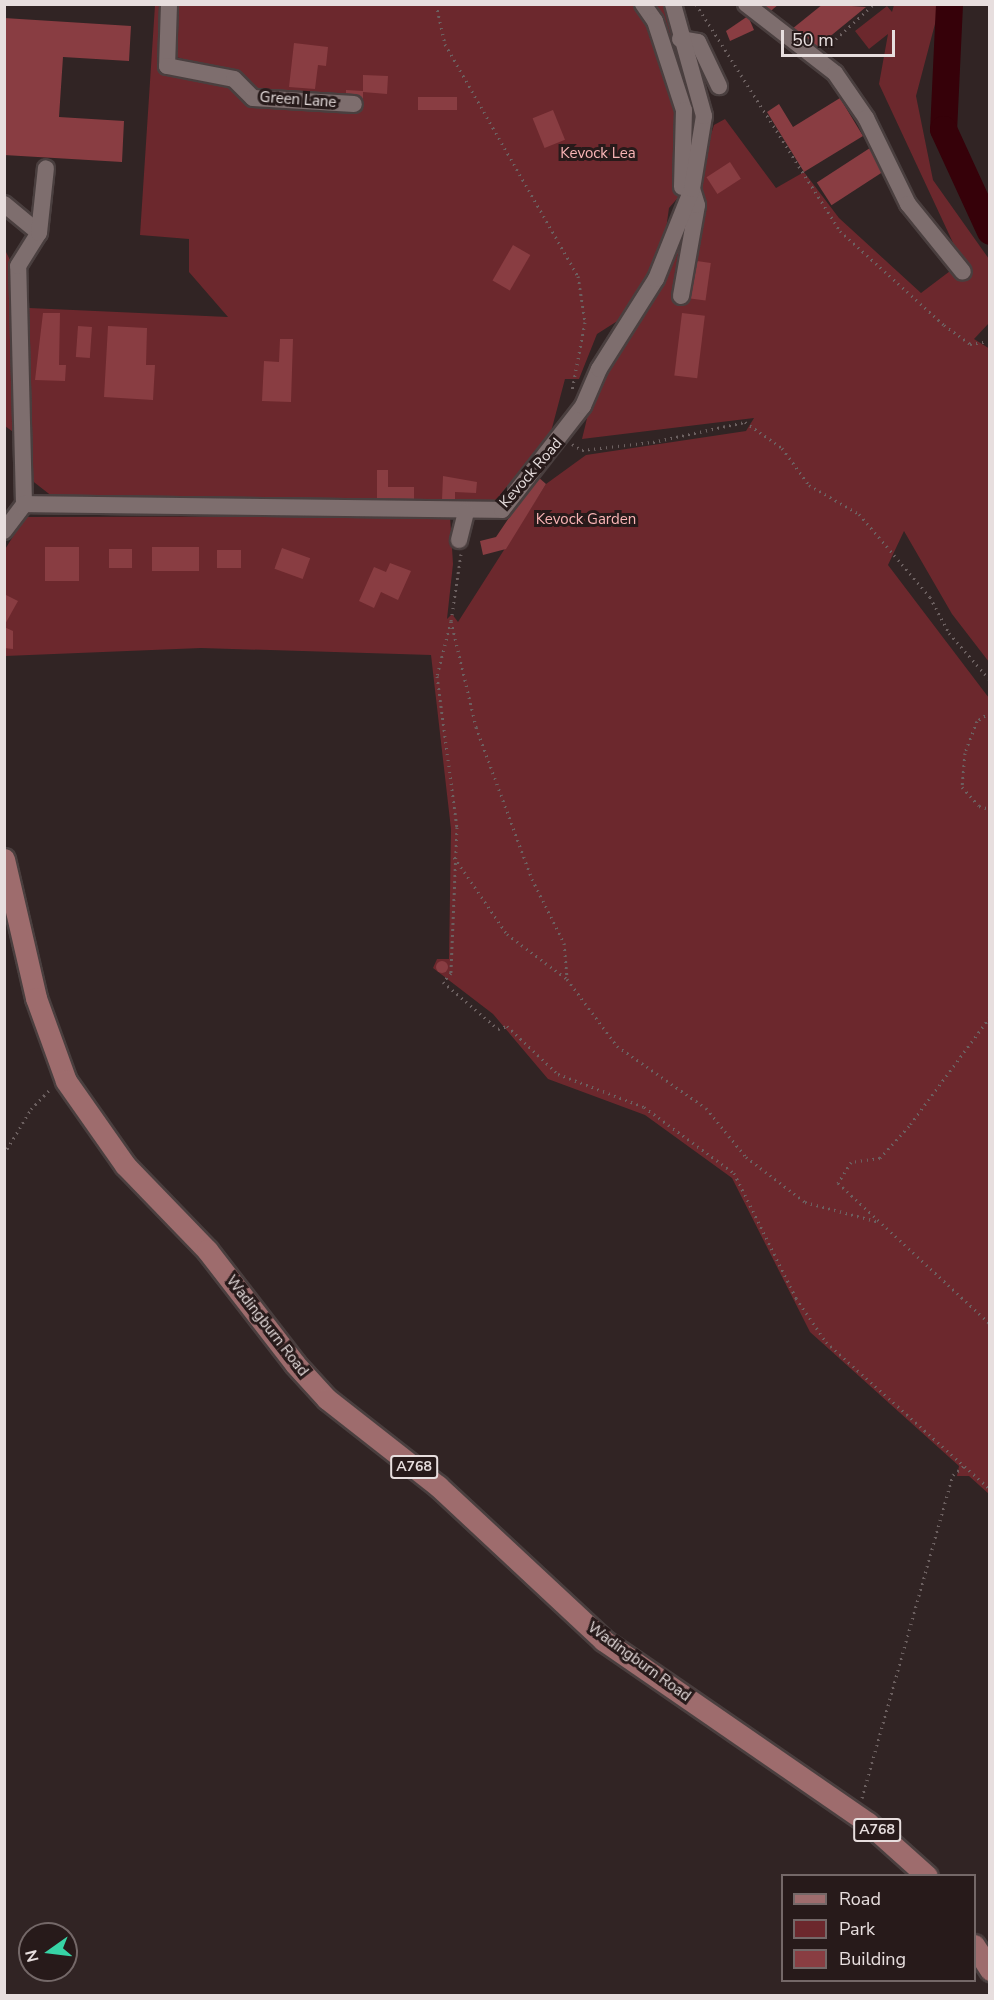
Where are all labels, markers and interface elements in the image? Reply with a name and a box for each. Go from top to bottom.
scale bar [784,18,898,56]
text: 50 m [792,28,834,52]
street label: Green Lane [259,88,337,112]
park label: Kevock Lea [560,145,636,163]
street label: Kevock Road [496,435,566,511]
park label: Kevock Garden [536,511,636,529]
street label: Wadingburn Road [222,1272,312,1380]
road number: A768 [390,1456,438,1478]
street label: Wadingburn Road [584,1619,694,1705]
road number: A768 [853,1819,901,1841]
legend [781,1874,976,1982]
text: Road [839,1887,881,1911]
text: Park [839,1917,875,1941]
north arrow [18,1922,78,1982]
text: N [20,1947,45,1964]
text: Building [839,1947,906,1971]

